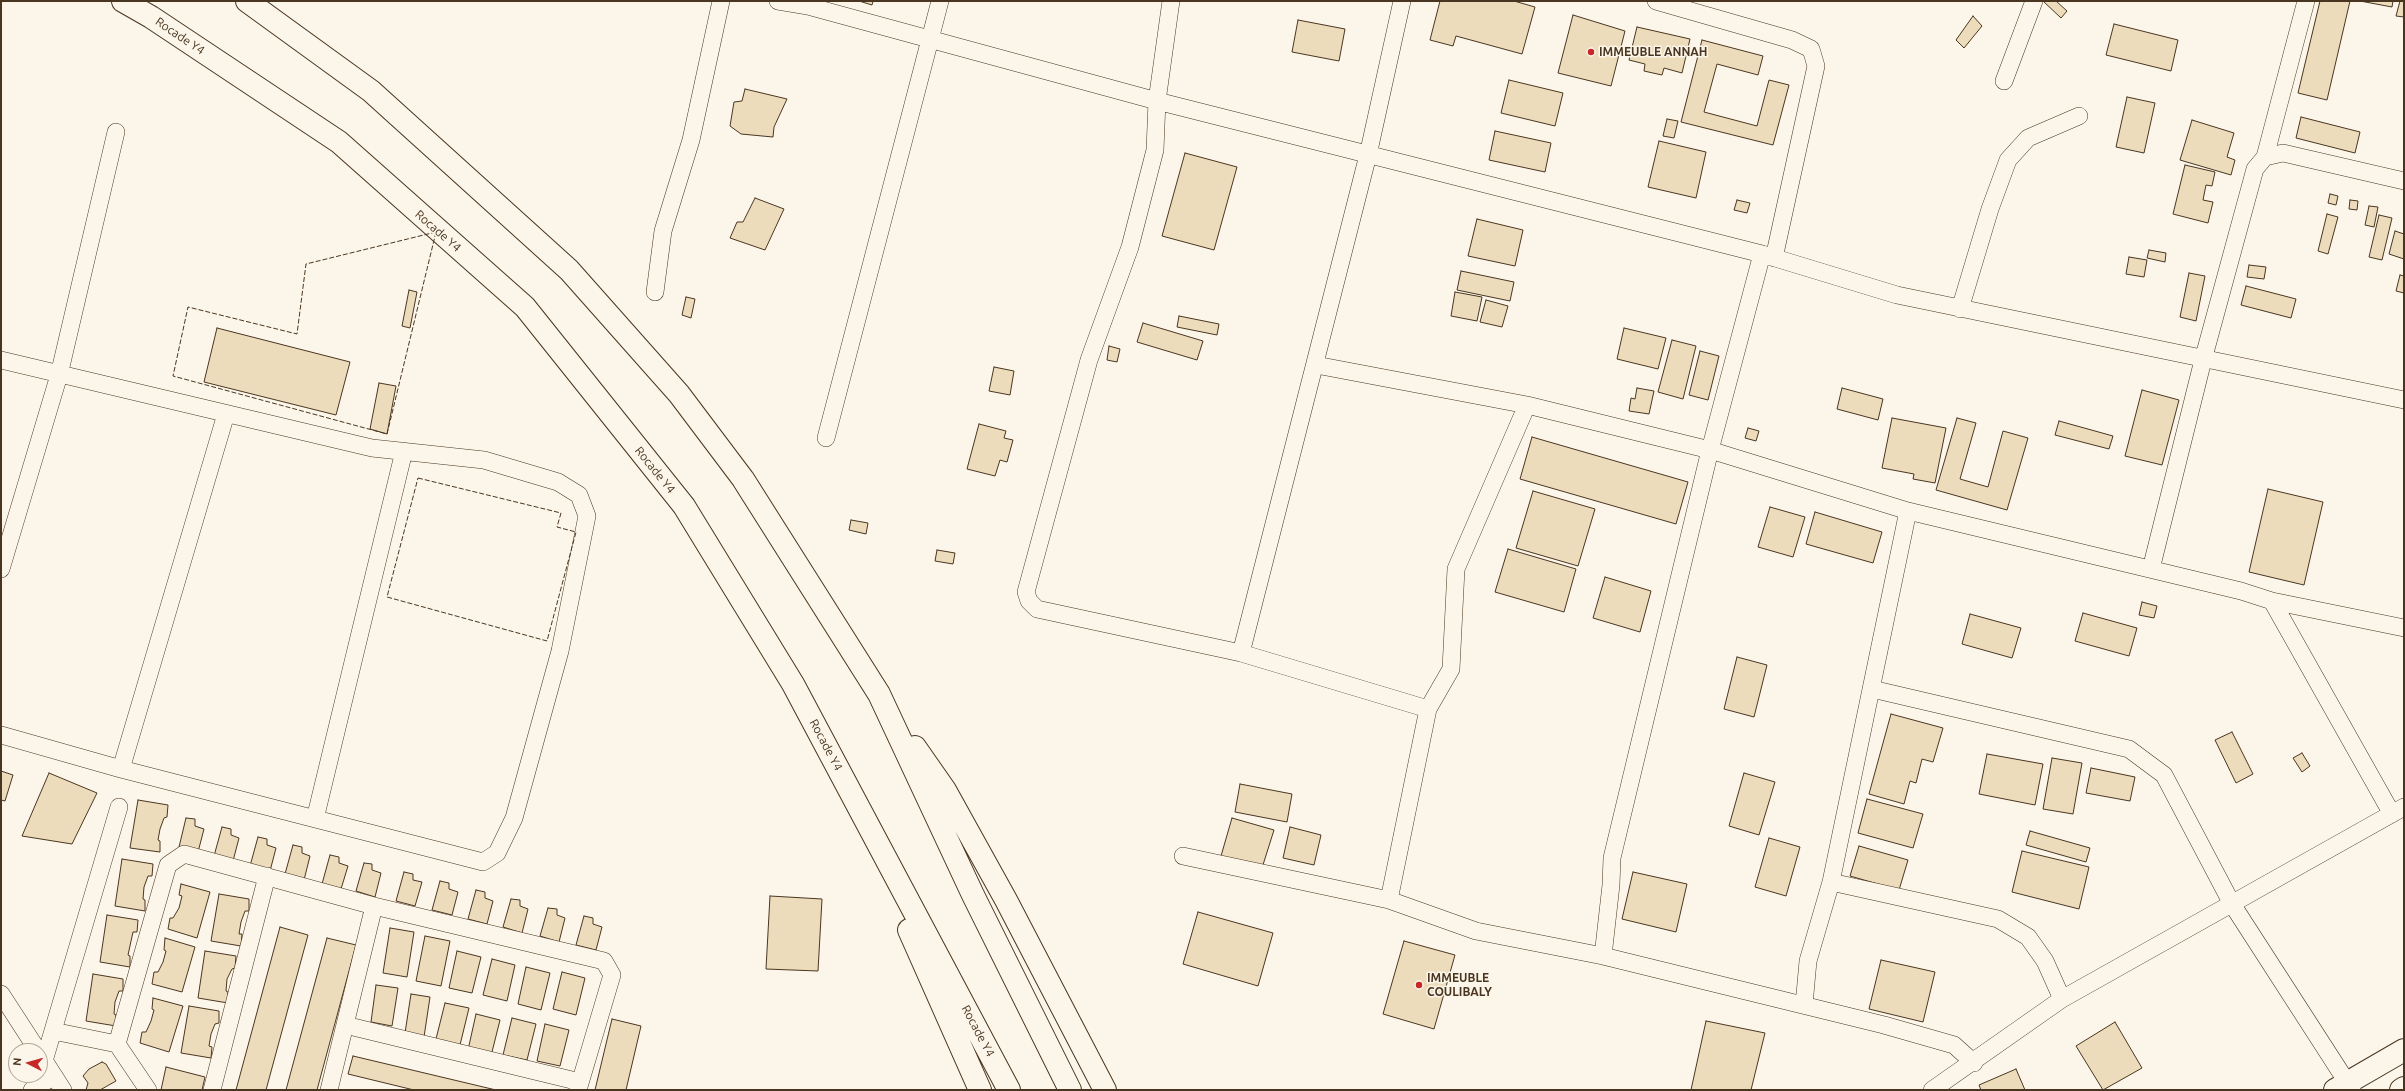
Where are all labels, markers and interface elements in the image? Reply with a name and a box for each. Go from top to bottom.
street label: Rocade Y4 [153,14,207,58]
place label: IMMEUBLE ANNAH [1599,45,1708,59]
marker: IMMEUBLE ANNAH [1586,47,1596,57]
street label: Rocade Y4 [412,207,464,255]
street label: Rocade Y4 [632,444,678,496]
street label: Rocade Y4 [806,717,846,773]
place label: IMMEUBLE COULIBALY [1427,971,1492,999]
marker: IMMEUBLE COULIBALY [1414,980,1424,990]
street label: Rocade Y4 [958,1003,998,1059]
north arrow [8,1043,48,1083]
text: N [11,1057,23,1067]

